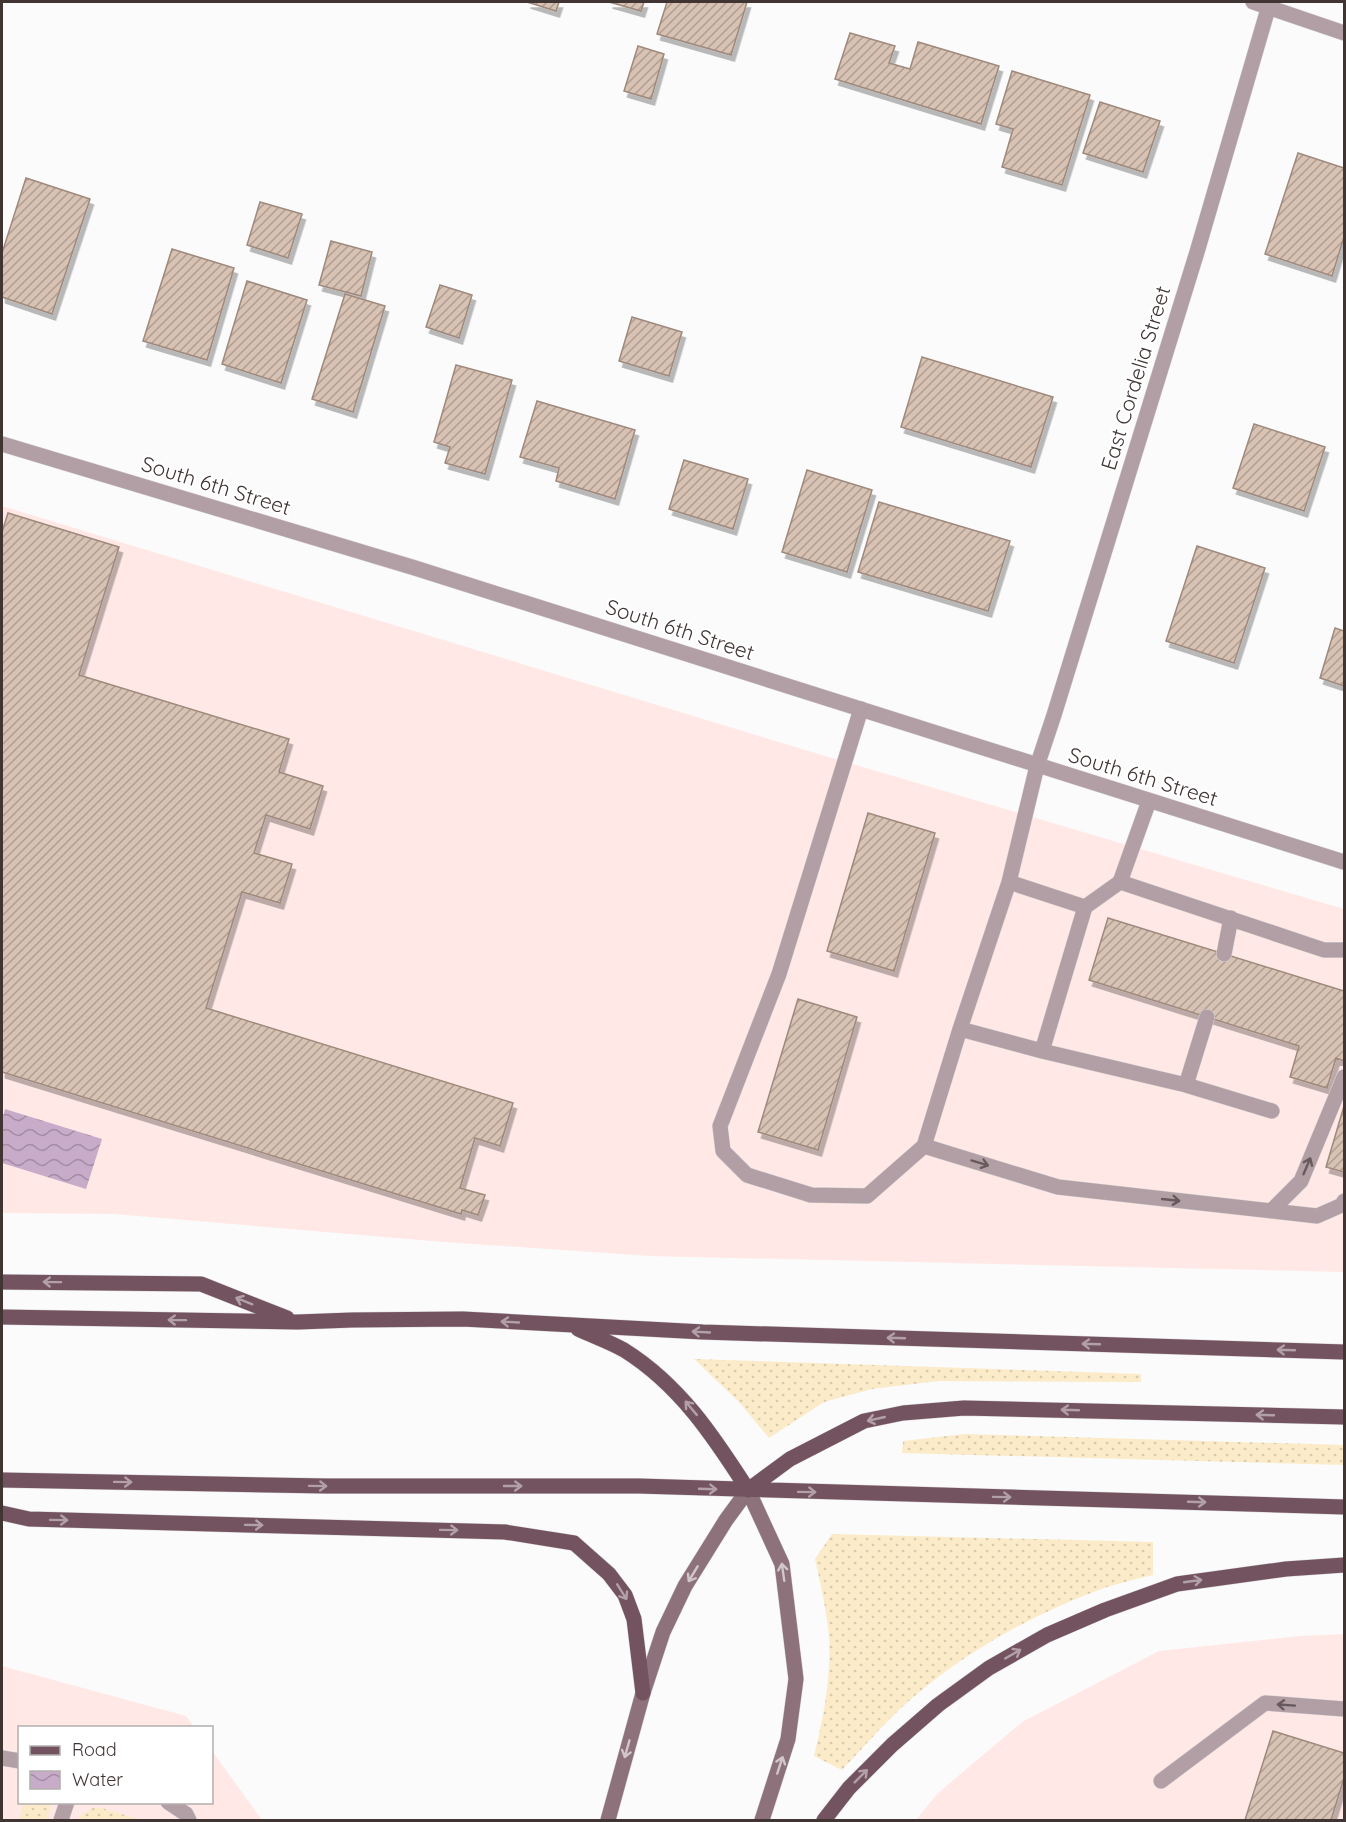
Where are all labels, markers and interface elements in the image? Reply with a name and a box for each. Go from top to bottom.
street label: East Cordelia Street [1095,283,1175,473]
street label: South 6th Street [139,450,294,520]
street label: South 6th Street [603,593,758,665]
street label: South 6th Street [1066,741,1221,811]
one-way arrow [1302,1157,1313,1176]
one-way arrow [970,1158,989,1169]
one-way arrow [1160,1195,1180,1206]
one-way arrow [43,1276,63,1288]
one-way arrow [235,1295,254,1306]
one-way arrow [167,1314,187,1326]
one-way arrow [501,1316,521,1327]
one-way arrow [692,1327,712,1338]
one-way arrow [887,1332,907,1344]
one-way arrow [1082,1339,1102,1350]
one-way arrow [1277,1344,1297,1356]
one-way arrow [684,1401,698,1416]
one-way arrow [1061,1404,1081,1416]
one-way arrow [1256,1409,1276,1421]
one-way arrow [867,1413,886,1425]
one-way arrow [112,1476,132,1488]
one-way arrow [307,1480,327,1492]
one-way arrow [502,1480,522,1492]
one-way arrow [697,1483,717,1494]
one-way arrow [796,1486,816,1498]
one-way arrow [991,1491,1011,1503]
one-way arrow [1186,1497,1206,1508]
one-way arrow [49,1514,69,1526]
one-way arrow [244,1520,264,1531]
one-way arrow [439,1525,459,1536]
one-way arrow [778,1563,789,1583]
one-way arrow [686,1565,698,1582]
one-way arrow [1182,1576,1202,1587]
one-way arrow [615,1584,628,1601]
one-way arrow [1004,1648,1021,1660]
one-way arrow [1277,1699,1297,1710]
legend [18,1726,213,1804]
text: Road [72,1738,117,1761]
one-way arrow [621,1739,632,1758]
one-way arrow [775,1756,786,1775]
text: Water [72,1768,123,1791]
one-way arrow [854,1768,868,1783]

